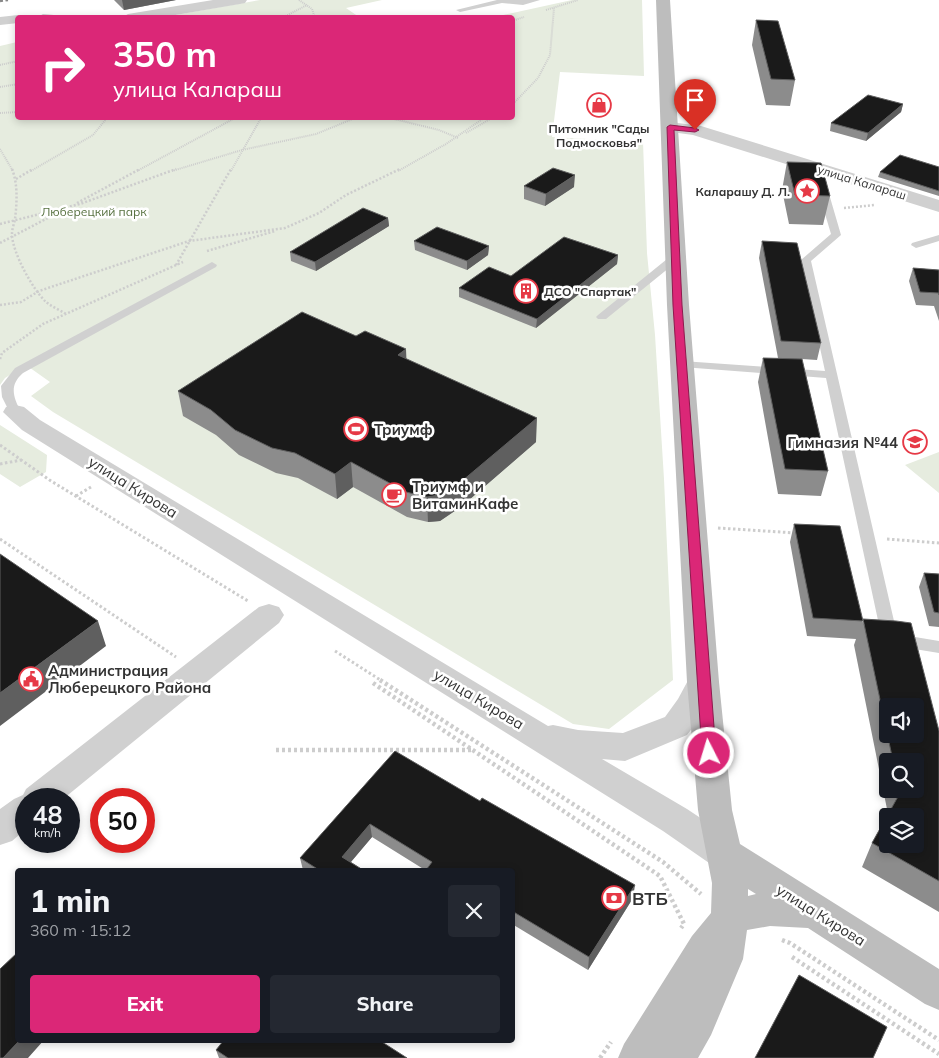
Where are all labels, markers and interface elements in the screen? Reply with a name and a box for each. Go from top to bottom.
text: 350 m [113,32,217,76]
icon: right [30,35,95,100]
text: улица Калараш [113,75,282,103]
pin [674,79,716,130]
icon: arrive [681,86,709,114]
shop icon: Питомник "Сады Подмосковья" [586,92,612,118]
place label: Питомник "Сады Подмосковья" [548,121,650,150]
street label: улица Калараш [816,161,908,203]
place icon: Каларашу Д. Л. [794,178,820,204]
place label: Каларашу Д. Л. [695,184,790,199]
park label: Люберецкий парк [41,204,147,219]
building icon: ДСО "Спартак" [513,278,539,304]
place label: ДСО "Спартак" [544,284,637,299]
sports icon: Триумф [343,416,369,442]
place label: Триумф [374,420,433,439]
school or university icon: Гимназия №44 [902,429,928,455]
place label: Гимназия №44 [788,433,898,452]
street label: улица Кирова [85,452,181,522]
place label: Триумф и ВитаминКафе [412,477,519,513]
cafe icon: Триумф и ВитаминКафе [381,482,407,508]
place label: Администрация Люберецкого Района [48,661,211,697]
street label: улица Кирова [430,665,528,733]
public building icon: Администрация Люберецкого Района [18,666,44,692]
map controls [879,698,924,853]
button: sound [879,698,924,743]
position arrow [682,726,734,778]
button: search [879,753,924,798]
speed limit sign: 50 [90,788,155,853]
text: 48 [32,799,63,830]
button: layers [879,808,924,853]
text: km/h [34,825,61,840]
street label: улица Кирова [773,880,869,950]
text: 1 min [30,882,110,920]
button: close [448,885,500,937]
bank icon: ВТБ [601,885,627,911]
place label: ВТБ [632,887,668,910]
text: 360 m · 15:12 [30,920,131,940]
button: Exit [30,975,260,1033]
button: Share [270,975,500,1033]

